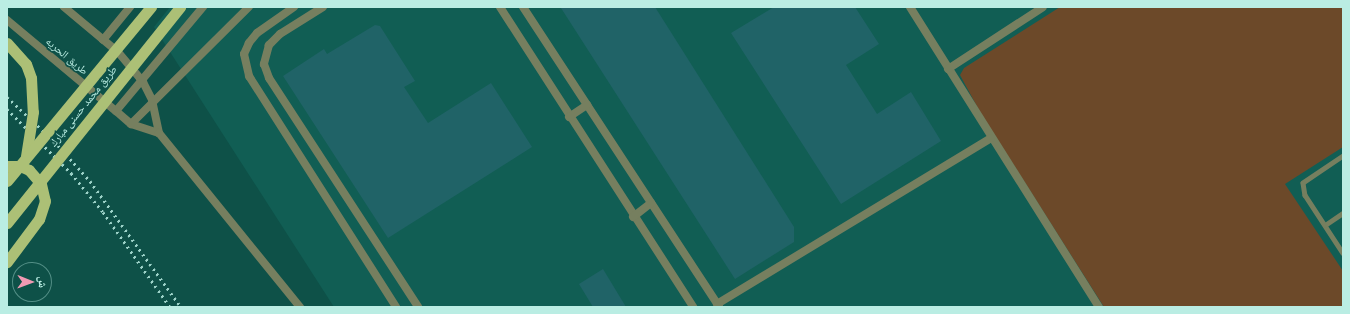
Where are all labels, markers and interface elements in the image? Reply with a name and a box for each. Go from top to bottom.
street label: طريق الحريه [43,35,91,77]
street label: طريق محمد حسنى مبارك [46,63,120,149]
north arrow [12,262,52,302]
text: ش [35,276,51,288]

